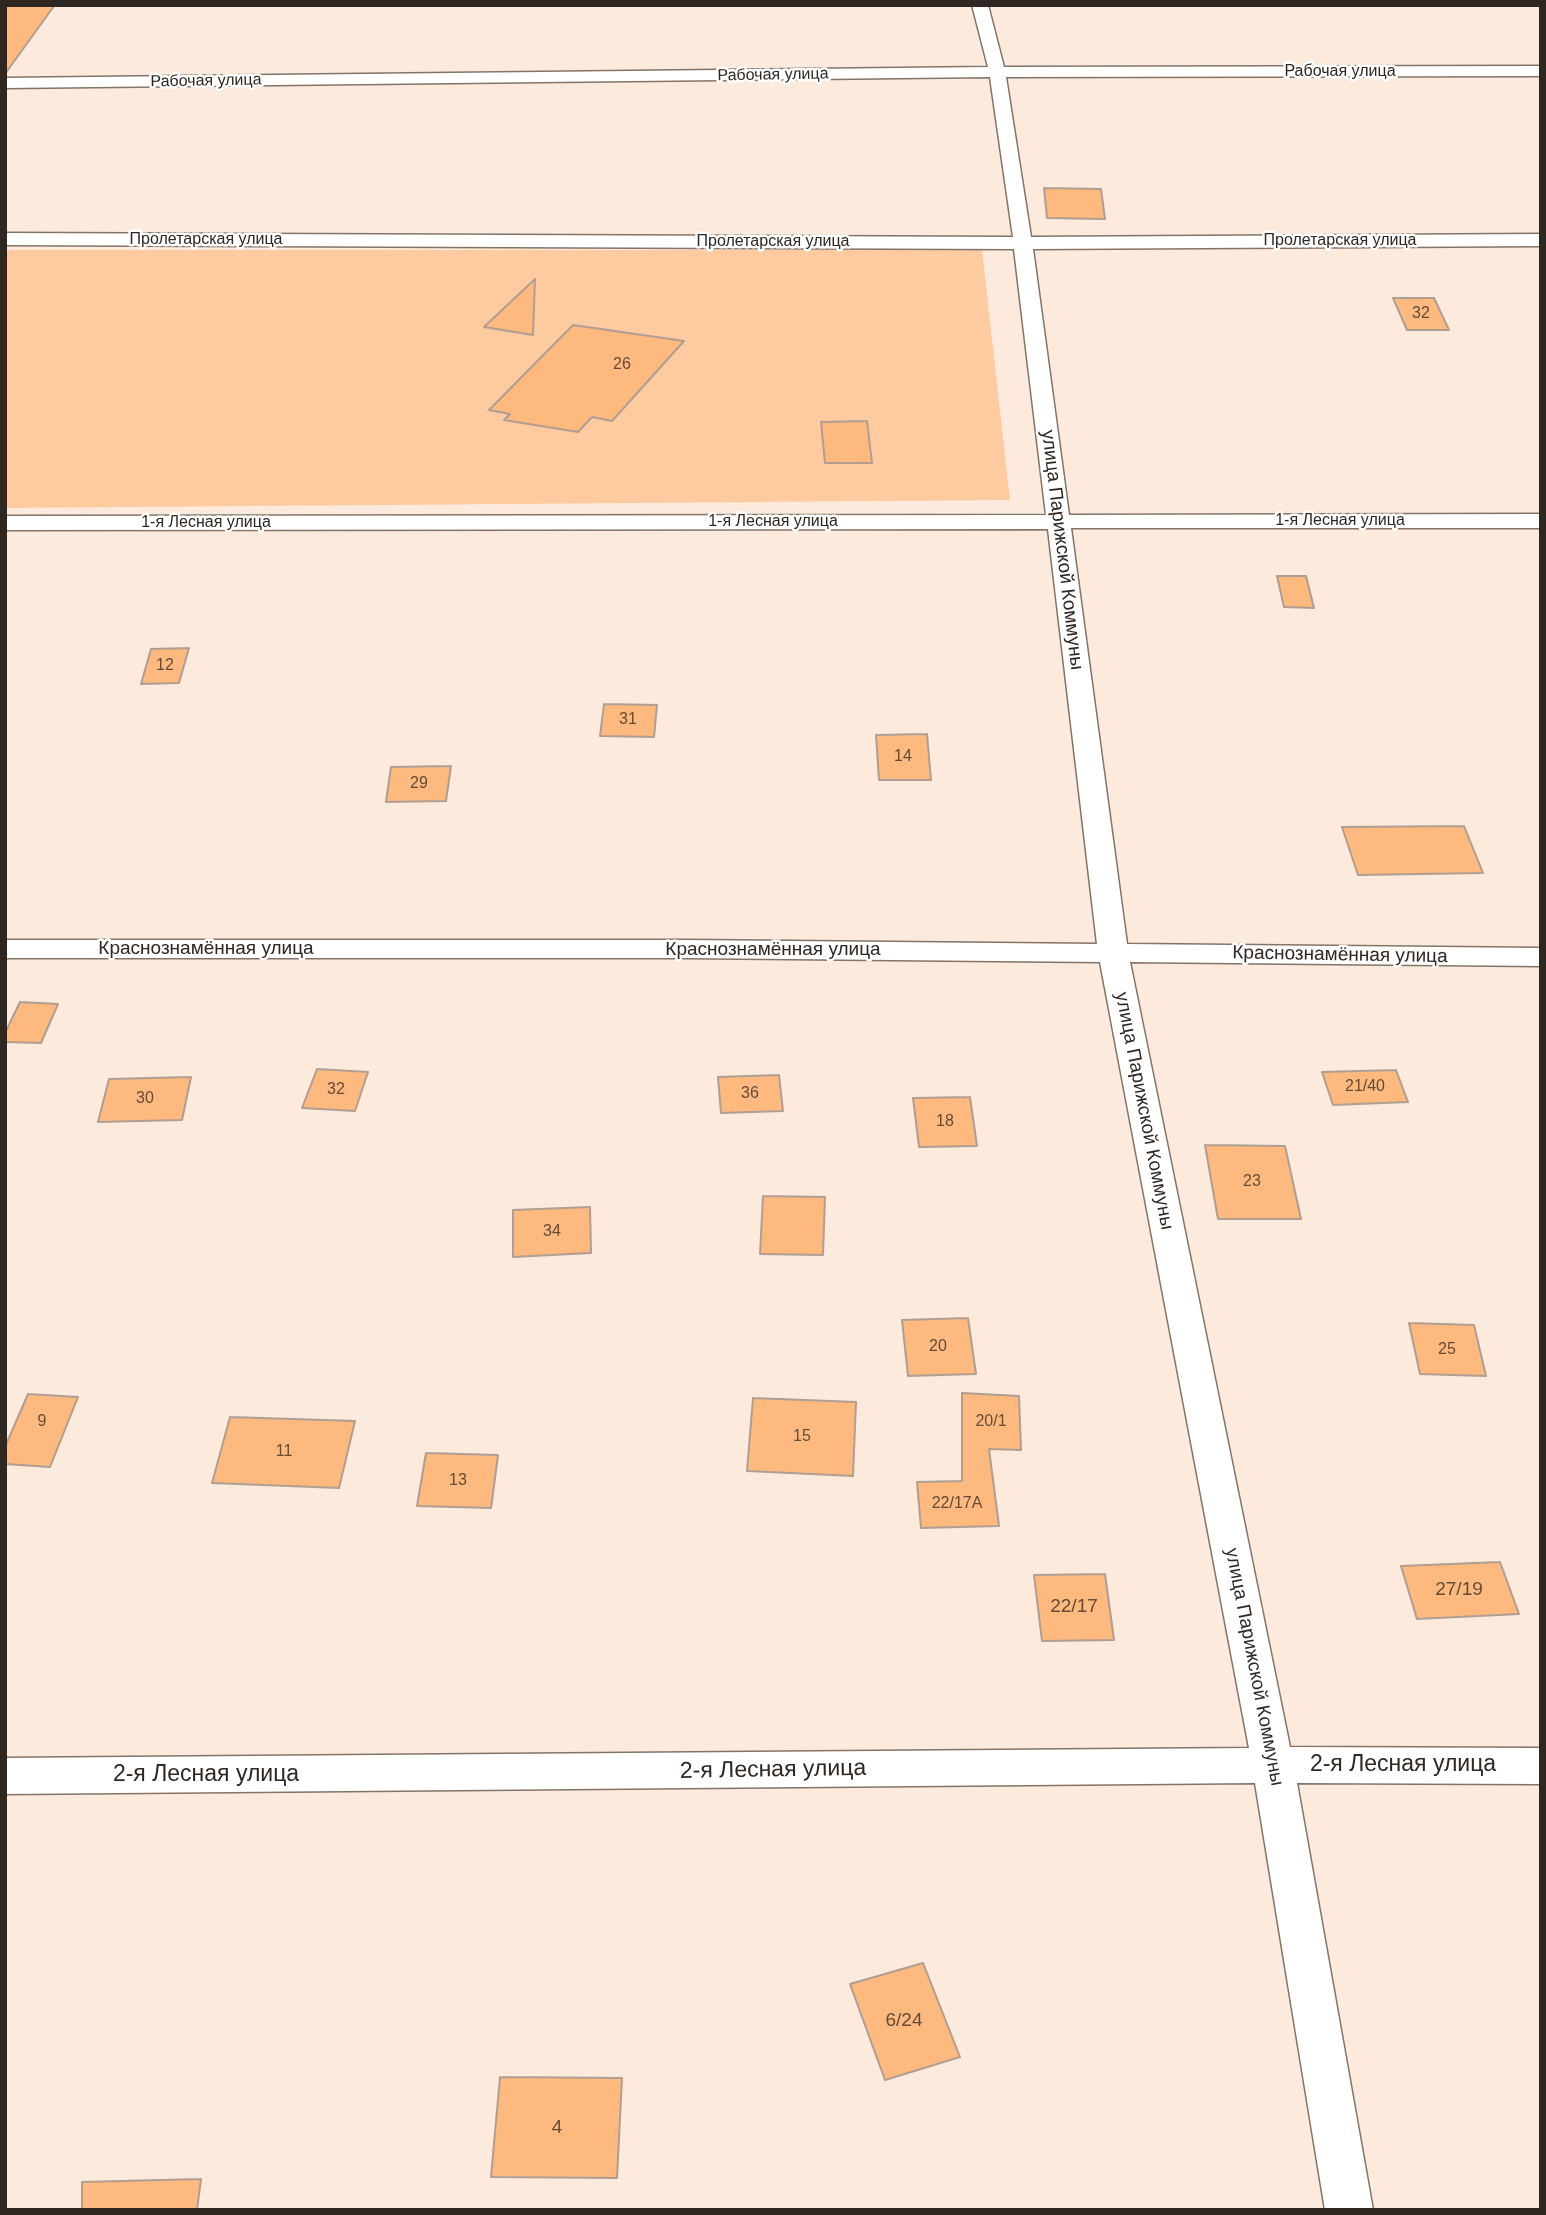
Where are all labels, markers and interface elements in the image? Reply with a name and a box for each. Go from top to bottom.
street label: Рабочая улица [1284,62,1396,82]
street label: Рабочая улица [717,64,829,86]
street label: Рабочая улица [150,70,262,92]
street label: Пролетарская улица [130,230,282,250]
street label: Пролетарская улица [1264,231,1416,251]
street label: Пролетарская улица [697,232,849,252]
house number: 32 [1412,304,1430,324]
house number: 26 [613,355,631,375]
street label: улица Парижской Коммуны [1036,429,1088,671]
street label: 1-я Лесная улица [1275,511,1405,531]
street label: 1-я Лесная улица [708,512,838,532]
street label: 1-я Лесная улица [141,513,271,533]
house number: 12 [156,656,174,676]
house number: 31 [619,710,637,730]
house number: 14 [894,747,912,767]
house number: 29 [410,774,428,794]
street label: Краснознамённая улица [98,938,314,960]
street label: Краснознамённая улица [665,939,881,961]
street label: Краснознамённая улица [1232,942,1448,968]
street label: улица Парижской Коммуны [1110,990,1178,1232]
house number: 21/40 [1345,1077,1385,1097]
house number: 32 [327,1080,345,1100]
house number: 36 [741,1084,759,1104]
house number: 30 [136,1089,154,1109]
house number: 18 [936,1112,954,1132]
house number: 23 [1243,1172,1261,1192]
house number: 34 [543,1222,561,1242]
house number: 20 [929,1337,947,1357]
house number: 25 [1438,1340,1456,1360]
house number: 9 [38,1412,46,1432]
house number: 20/1 [975,1412,1007,1432]
house number: 15 [793,1427,811,1447]
house number: 11 [276,1442,292,1462]
house number: 13 [449,1471,467,1491]
house number: 22/17А [932,1494,982,1514]
street label: улица Парижской Коммуны [1220,1546,1288,1788]
house number: 27/19 [1435,1579,1483,1601]
house number: 22/17 [1050,1596,1098,1618]
street label: 2-я Лесная улица [1310,1751,1496,1779]
street label: 2-я Лесная улица [680,1755,866,1785]
street label: 2-я Лесная улица [113,1761,299,1789]
house number: 6/24 [886,2010,922,2032]
house number: 4 [552,2117,562,2139]

